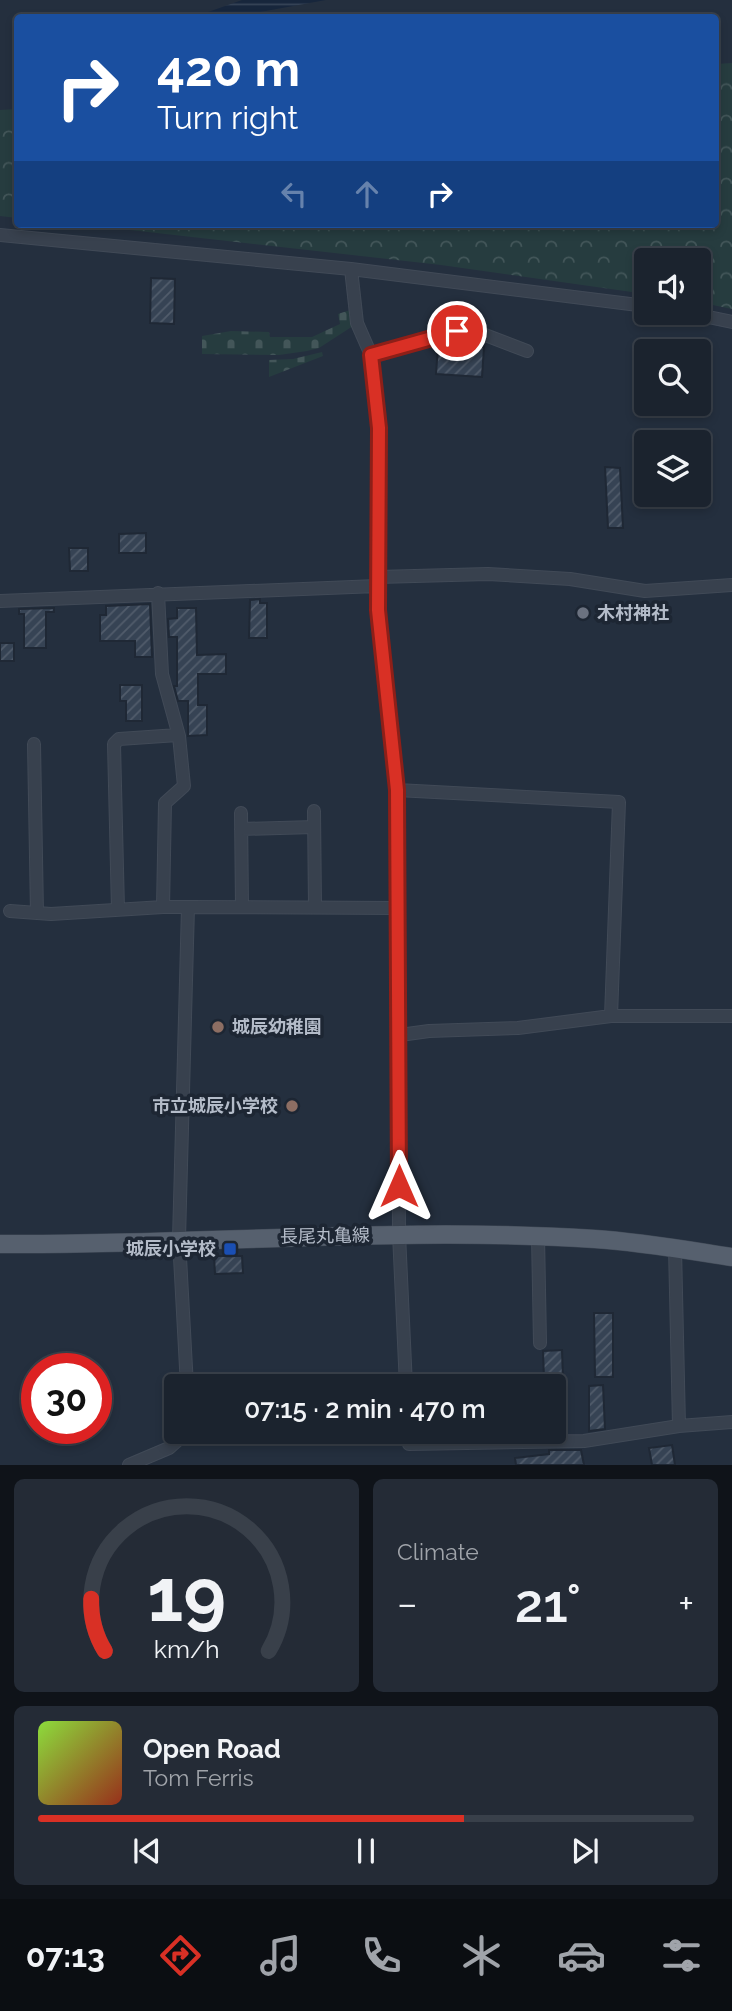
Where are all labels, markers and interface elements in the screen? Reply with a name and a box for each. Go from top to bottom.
text: 420 m [157,40,300,97]
icon: right [42,42,133,133]
text: Turn right [157,99,298,136]
icon: left [275,175,313,213]
icon: ahead [348,175,386,213]
icon: right [421,175,459,213]
map controls [634,248,711,507]
button: sound [634,248,711,325]
pin [427,301,487,361]
icon: arrive [438,312,476,350]
button: search [634,339,711,416]
button: layers [634,430,711,507]
place label: 木村神社 [597,602,669,623]
marker: 木村神社 [575,605,591,621]
place label: 城辰幼稚園 [232,1016,322,1037]
marker: 城辰幼稚園 [210,1019,226,1035]
place label: 市立城辰小学校 [152,1095,278,1116]
marker: 市立城辰小学校 [284,1098,300,1114]
position arrow [362,1149,436,1223]
street label: 長尾丸亀線 [280,1224,370,1247]
place label: 城辰小学校 [126,1238,216,1259]
marker: 城辰小学校 [222,1241,238,1257]
speed limit sign: 30 [21,1353,112,1444]
text: 07:15 · 2 min · 470 m [244,1394,486,1424]
text: Climate [397,1538,479,1565]
text: 19 [147,1554,226,1639]
text: 21° [515,1573,581,1634]
text: − [397,1581,417,1626]
text: + [678,1581,694,1626]
text: km/h [154,1634,219,1664]
text: Open Road [143,1734,281,1764]
text: Tom Ferris [143,1764,254,1791]
icon: previous [128,1832,166,1870]
icon: pause [347,1832,385,1870]
icon: next [566,1832,604,1870]
icon: directions [156,1931,205,1980]
icon: music [256,1931,305,1980]
icon: phone [357,1931,406,1980]
icon: climate [457,1931,506,1980]
icon: car [557,1931,606,1980]
icon: filters [657,1931,706,1980]
text: 07:13 [26,1937,105,1974]

